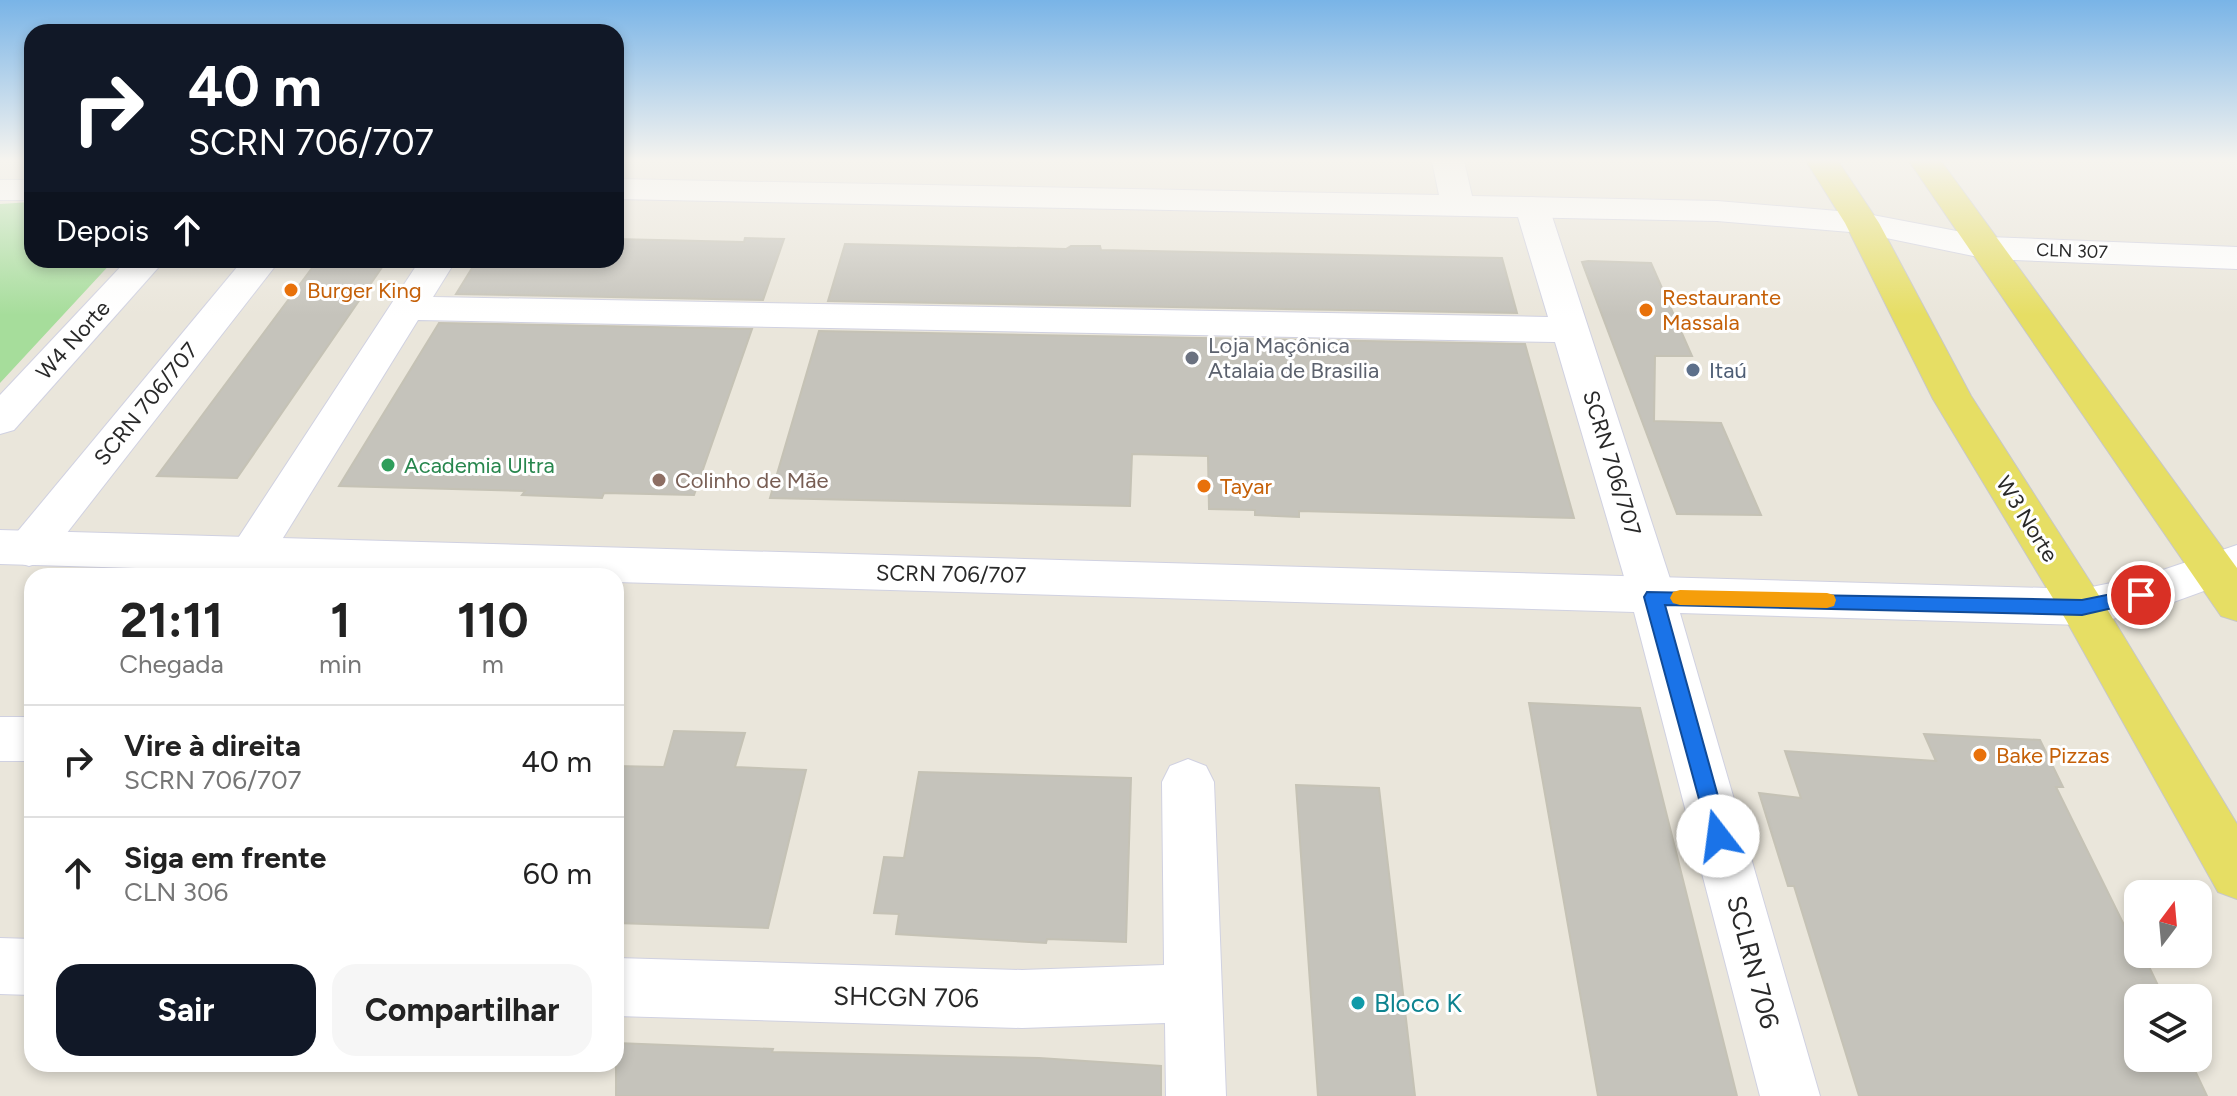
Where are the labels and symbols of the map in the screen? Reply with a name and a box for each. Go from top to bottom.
street label: CLN 307 [2036,239,2109,263]
place label: Burger King [307,277,422,304]
marker: Burger King [282,281,300,299]
place label: Restaurante Massala [1662,284,1781,336]
street label: W4 Norte [30,295,116,385]
marker: Restaurante Massala [1637,301,1655,319]
place label: Loja Maçônica Atalaia de Brasilia [1208,332,1379,384]
street label: SCRN 706/707 [88,337,204,471]
marker: Loja Maçônica Atalaia de Brasilia [1183,349,1201,367]
place label: Itaú [1709,357,1747,384]
marker: Itaú [1684,361,1702,379]
street label: SCRN 706/707 [1577,387,1647,539]
place label: Academia Ultra [404,452,555,479]
marker: Academia Ultra [379,456,397,474]
place label: Colinho de Mãe [675,467,828,494]
marker: Colinho de Mãe [650,471,668,489]
street label: W3 Norte [1990,471,2064,567]
place label: Tayar [1220,473,1272,500]
marker: Tayar [1195,477,1213,495]
street label: SCRN 706/707 [876,559,1027,589]
pin [2107,561,2175,629]
place label: Bake Pizzas [1996,742,2109,769]
marker: Bake Pizzas [1971,746,1989,764]
position arrow [1676,794,1760,878]
north arrow [2124,880,2212,968]
street label: SCLRN 706 [1720,892,1786,1032]
street label: SHCGN 706 [833,980,979,1014]
place label: Bloco K [1374,987,1462,1019]
marker: Bloco K [1349,994,1367,1012]

